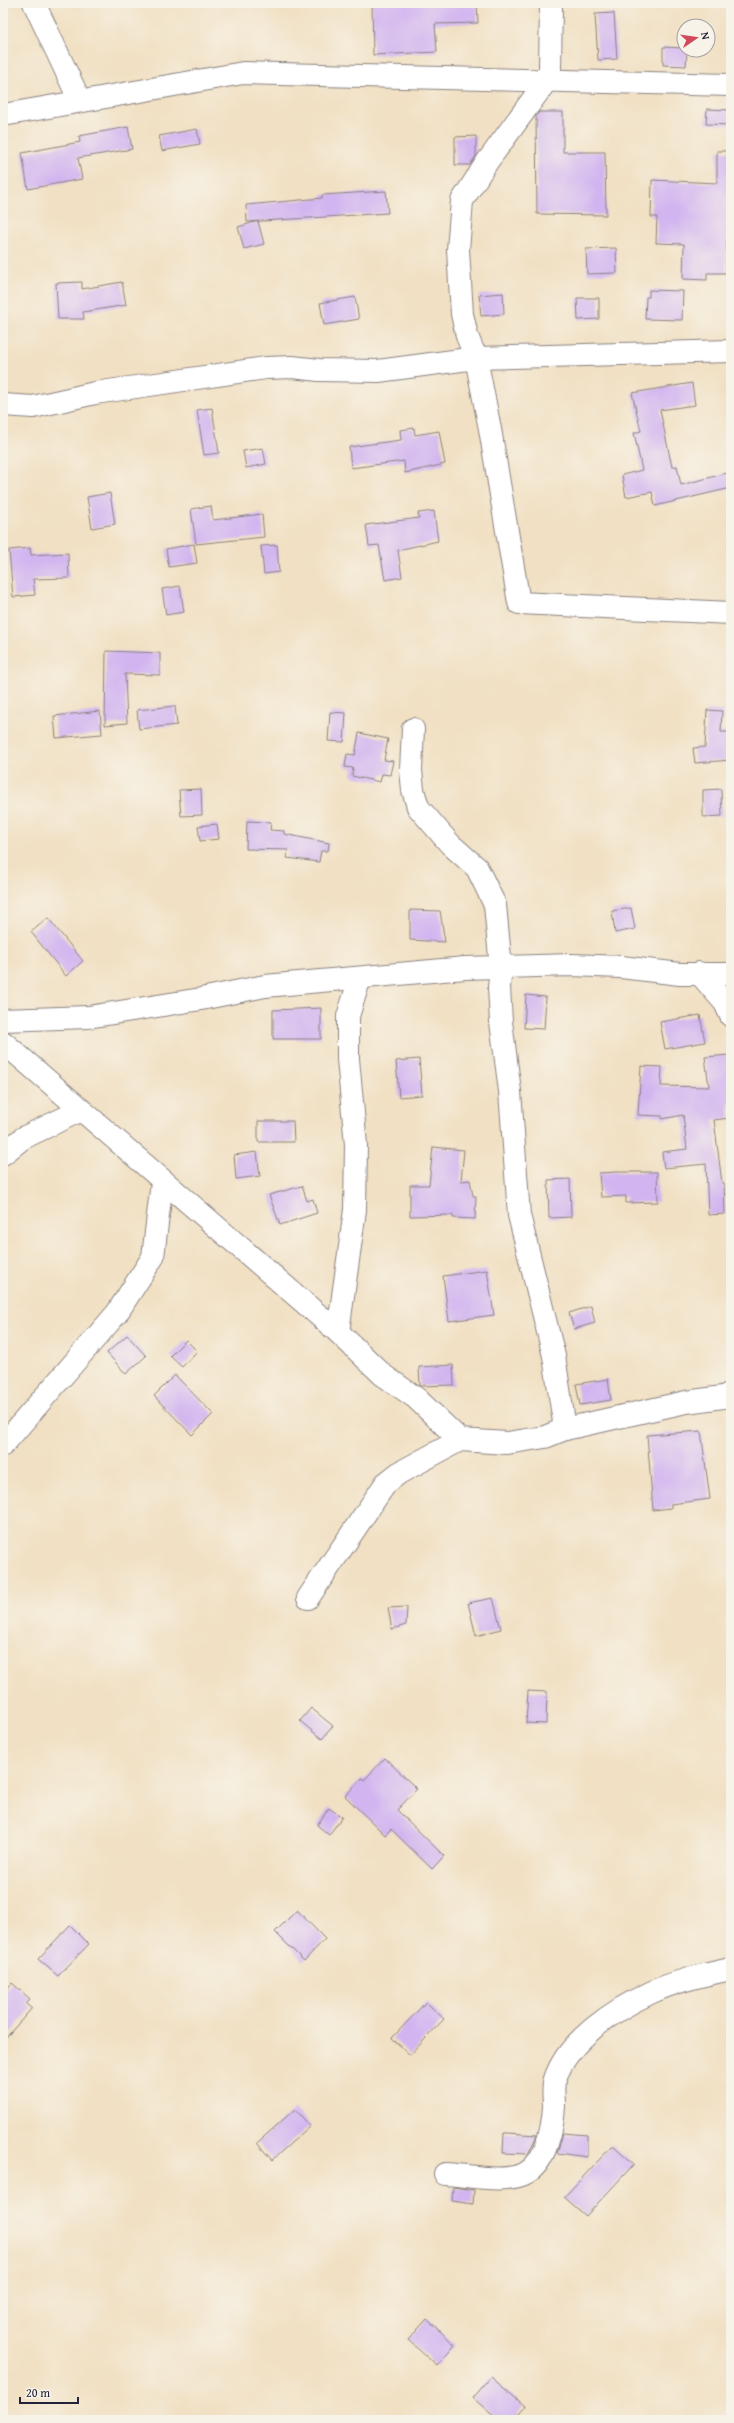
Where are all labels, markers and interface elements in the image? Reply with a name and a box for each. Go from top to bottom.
north arrow [676,18,716,58]
text: N [697,30,715,42]
scale bar [20,2379,78,2405]
text: 20 m [26,2384,50,2401]

